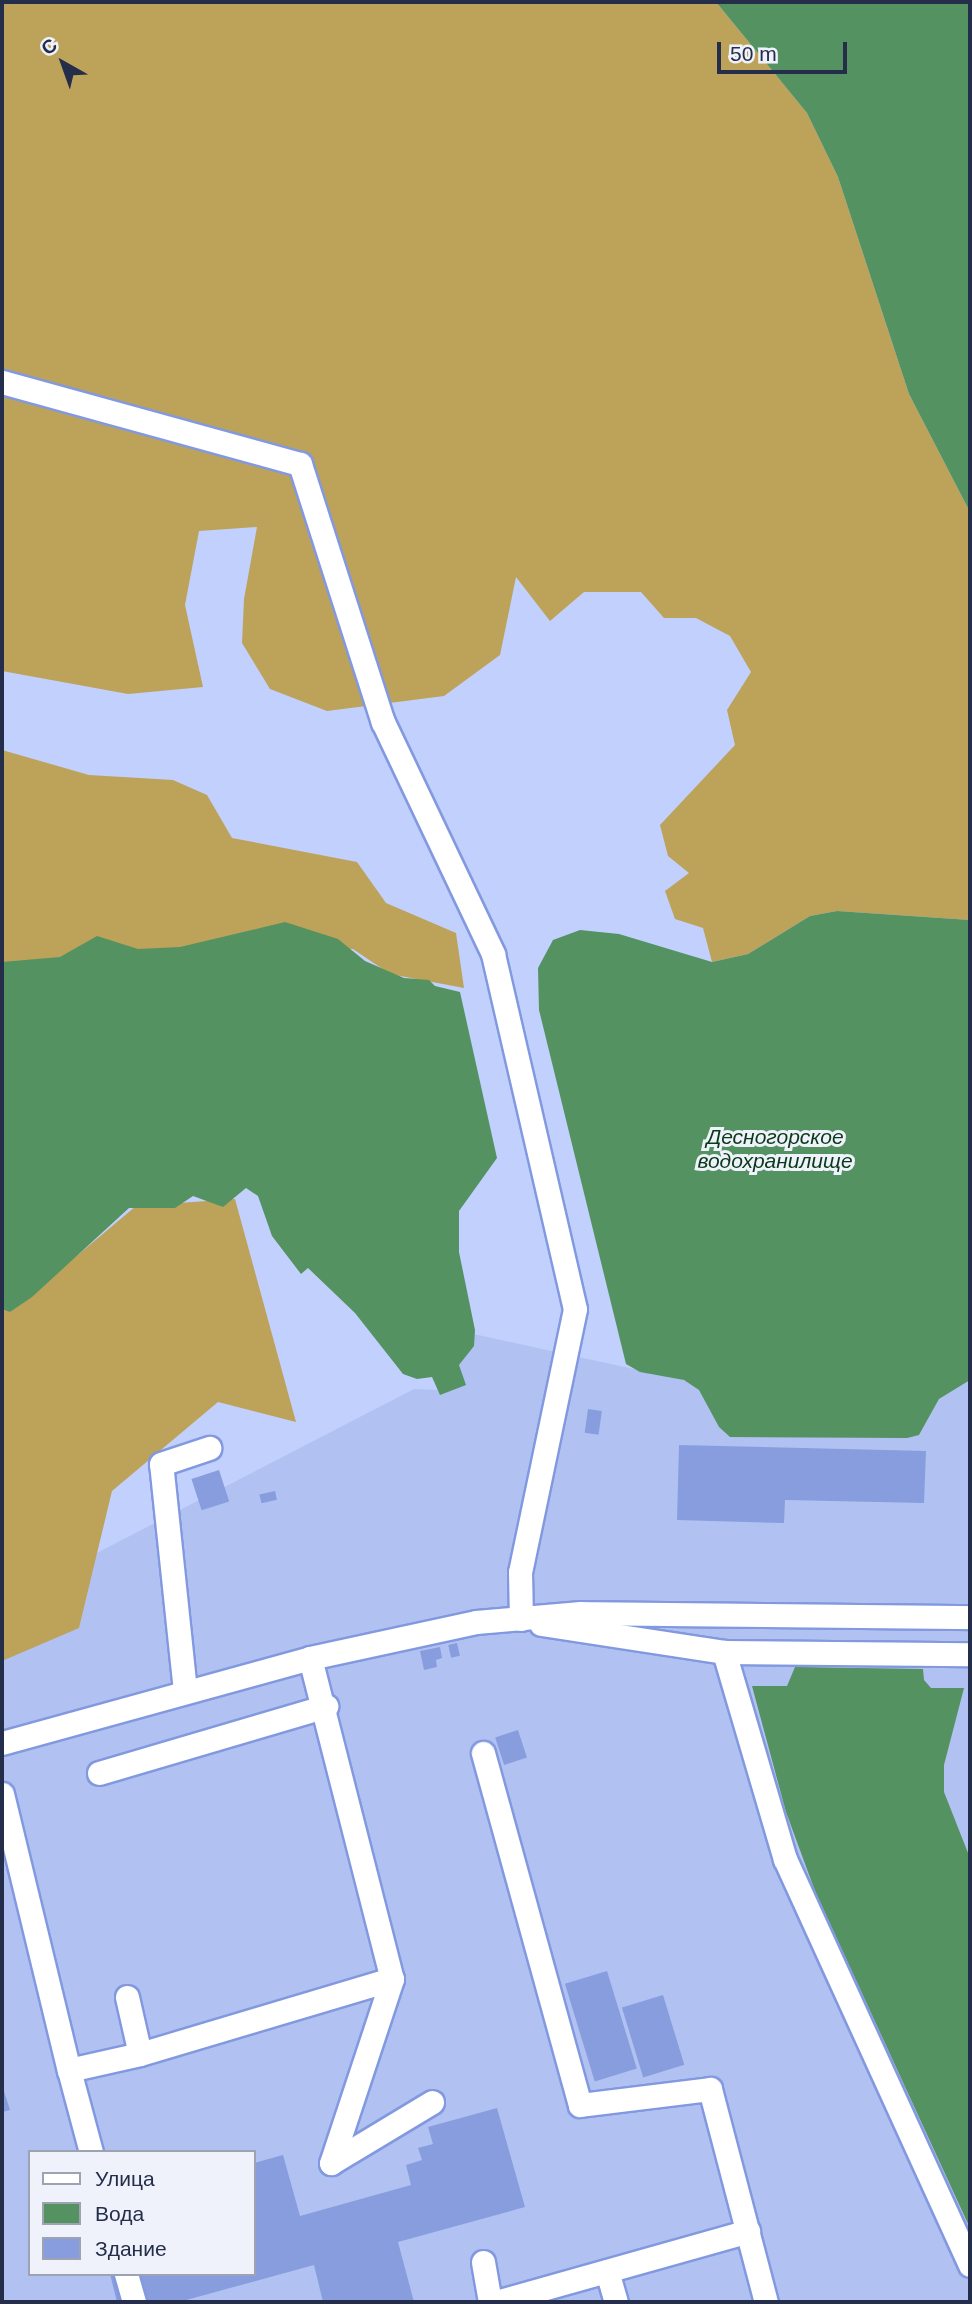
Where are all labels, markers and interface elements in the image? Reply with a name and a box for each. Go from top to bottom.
north arrow [28,28,98,98]
scale bar [720,28,850,72]
text: С [37,34,61,59]
text: 50 m [730,42,777,65]
water label: Десногорское водохранилище [697,1124,853,1174]
legend [28,2150,256,2276]
text: Улица [95,2167,155,2190]
text: Вода [95,2202,144,2225]
text: Здание [95,2237,167,2260]

